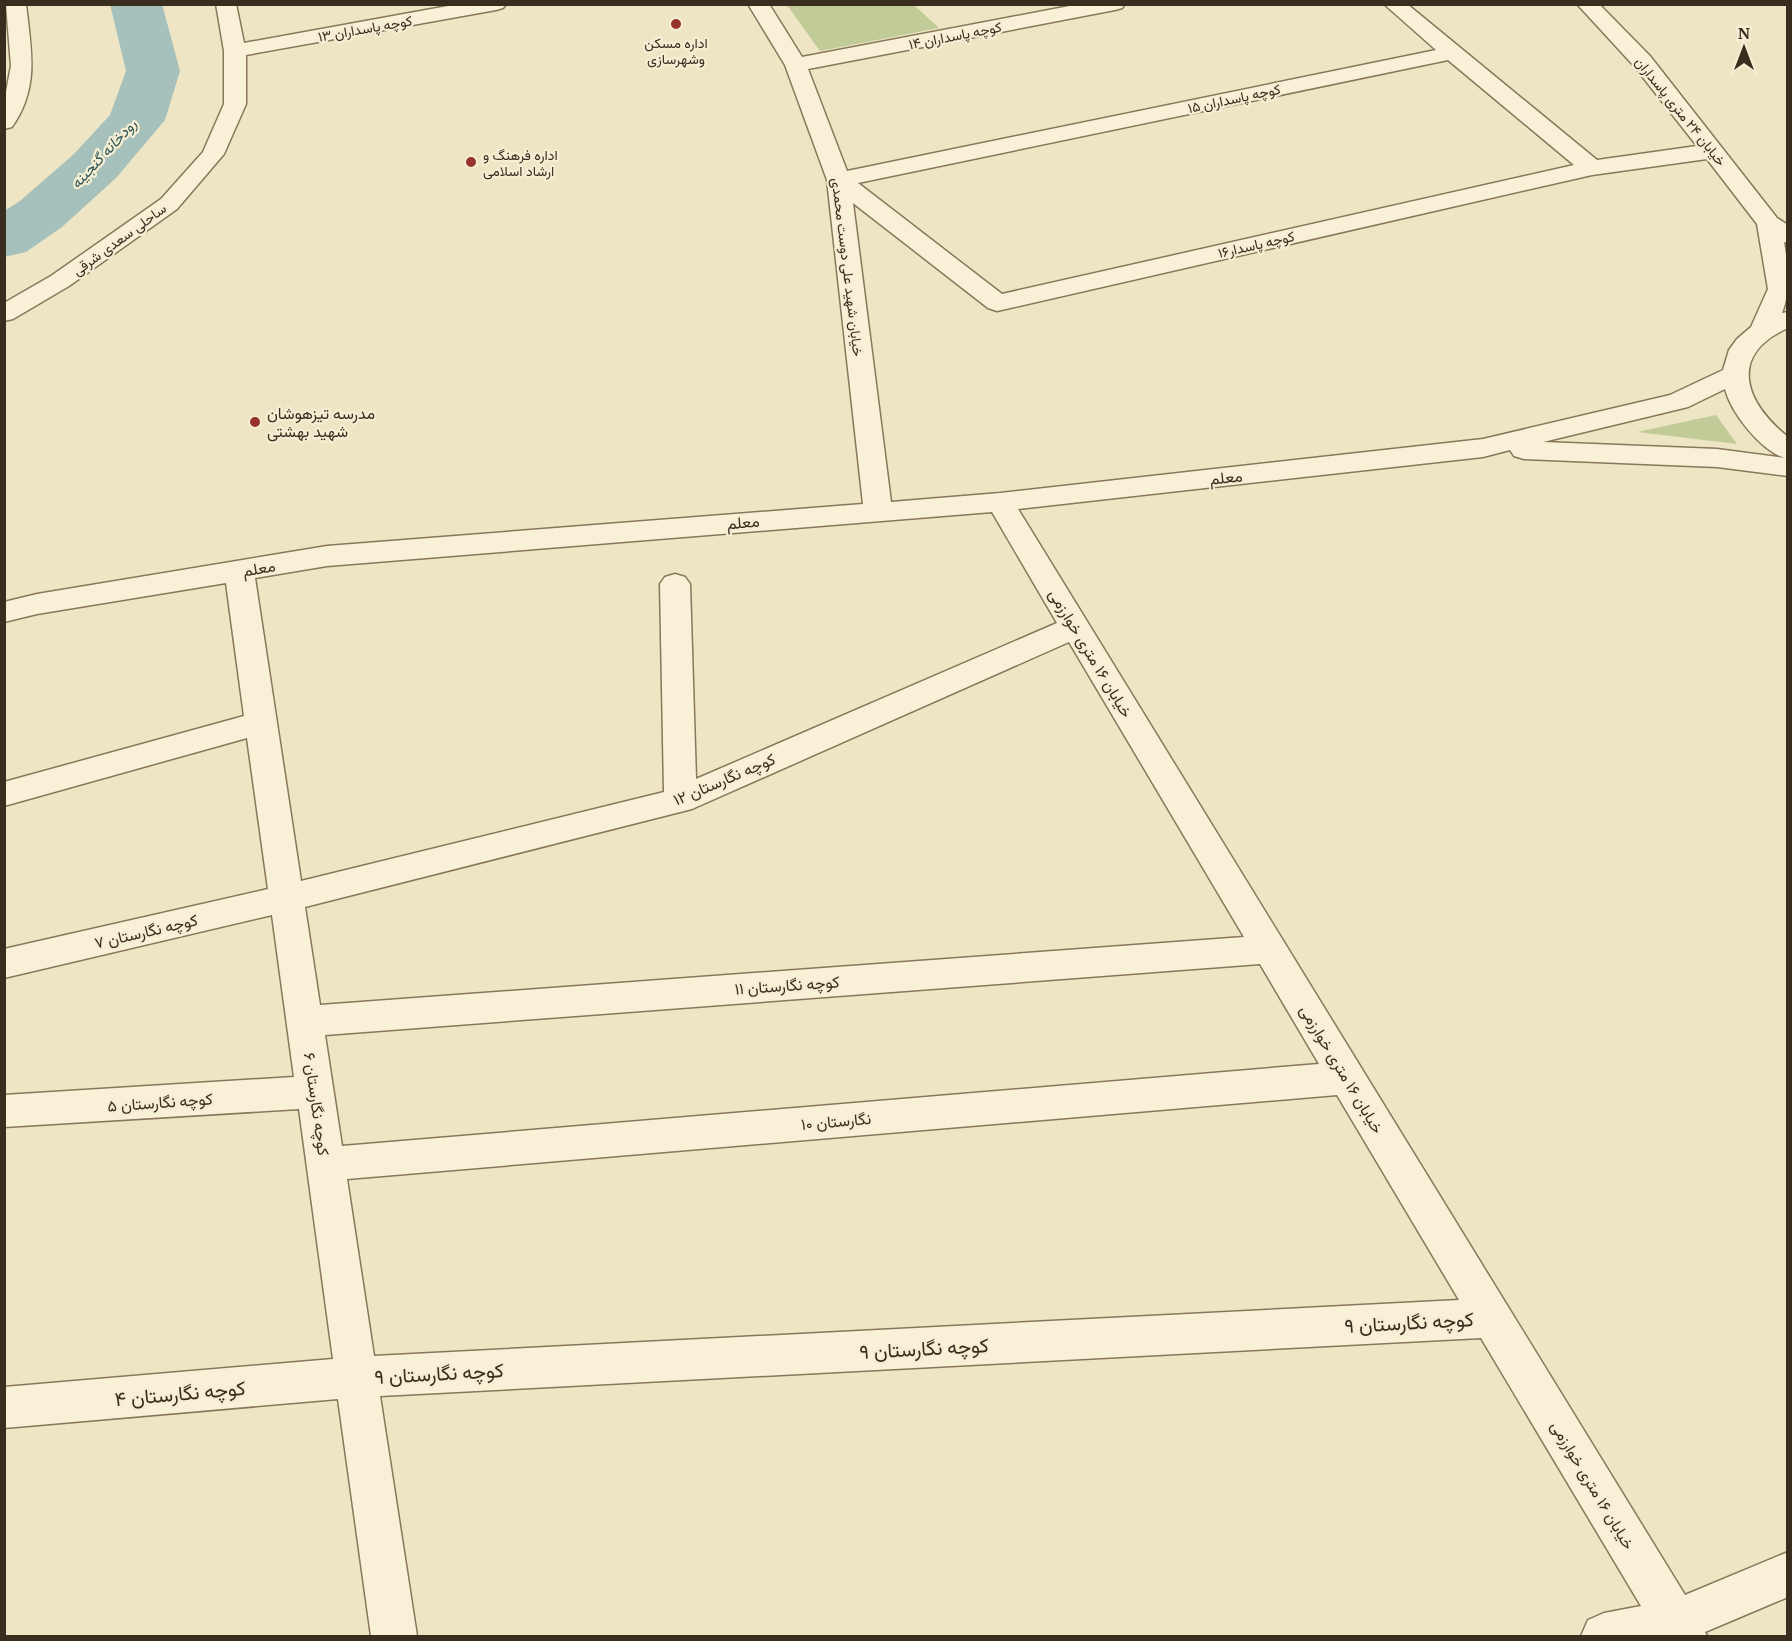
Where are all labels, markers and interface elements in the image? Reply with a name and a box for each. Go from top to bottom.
street label: کوچه پاسداران ۱۳ [316,10,414,47]
marker: اداره مسکن وشهرسازی [669,17,683,31]
street label: کوچه پاسداران ۱۴ [907,17,1003,54]
north arrow [1714,18,1774,78]
text: N [1738,22,1750,44]
place label: اداره مسکن وشهرسازی [644,33,708,68]
street label: خیابان ۲۴ متری پاسداران [1630,53,1731,170]
street label: کوچه پاسداران ۱۵ [1186,79,1282,118]
water label: رودخانه گنجینه [65,114,141,192]
place label: اداره فرهنگ و ارشاد اسلامی [483,145,558,180]
marker: اداره فرهنگ و ارشاد اسلامی [464,155,478,169]
street label: خیابان شهید علی دوست محمدی [828,177,868,357]
street label: ساحلی سعدی شرقی [68,198,170,280]
street label: کوچه پاسدار۱۶ [1216,226,1296,263]
place label: مدرسه تیزهوشان شهید بهشتی [267,402,375,442]
marker: مدرسه تیزهوشان شهید بهشتی [248,415,262,429]
street label: معلم [1208,464,1244,490]
street label: معلم [726,510,760,534]
street label: معلم [241,554,277,582]
street label: خیابان ۱۶ متری خوارزمی [1044,585,1138,722]
street label: کوچه نگارستان ۱۲ [670,748,779,811]
street label: کوچه نگارستان ۷ [92,908,200,955]
street label: کوچه نگارستان ۱۱ [734,970,840,1001]
street label: خیابان ۱۶ متری خوارزمی [1295,1001,1389,1138]
street label: کوچه نگارستان ۶ [298,1051,335,1157]
street label: کوچه نگارستان ۵ [107,1087,213,1118]
street label: نگارستان ۱۰ [800,1107,872,1135]
street label: کوچه نگارستان ۹ [1344,1305,1475,1340]
street label: کوچه نگارستان ۹ [859,1331,990,1366]
street label: کوچه نگارستان ۹ [374,1356,505,1391]
street label: کوچه نگارستان ۴ [113,1374,247,1413]
street label: خیابان ۱۶ متری خوارزمی [1546,1417,1640,1554]

